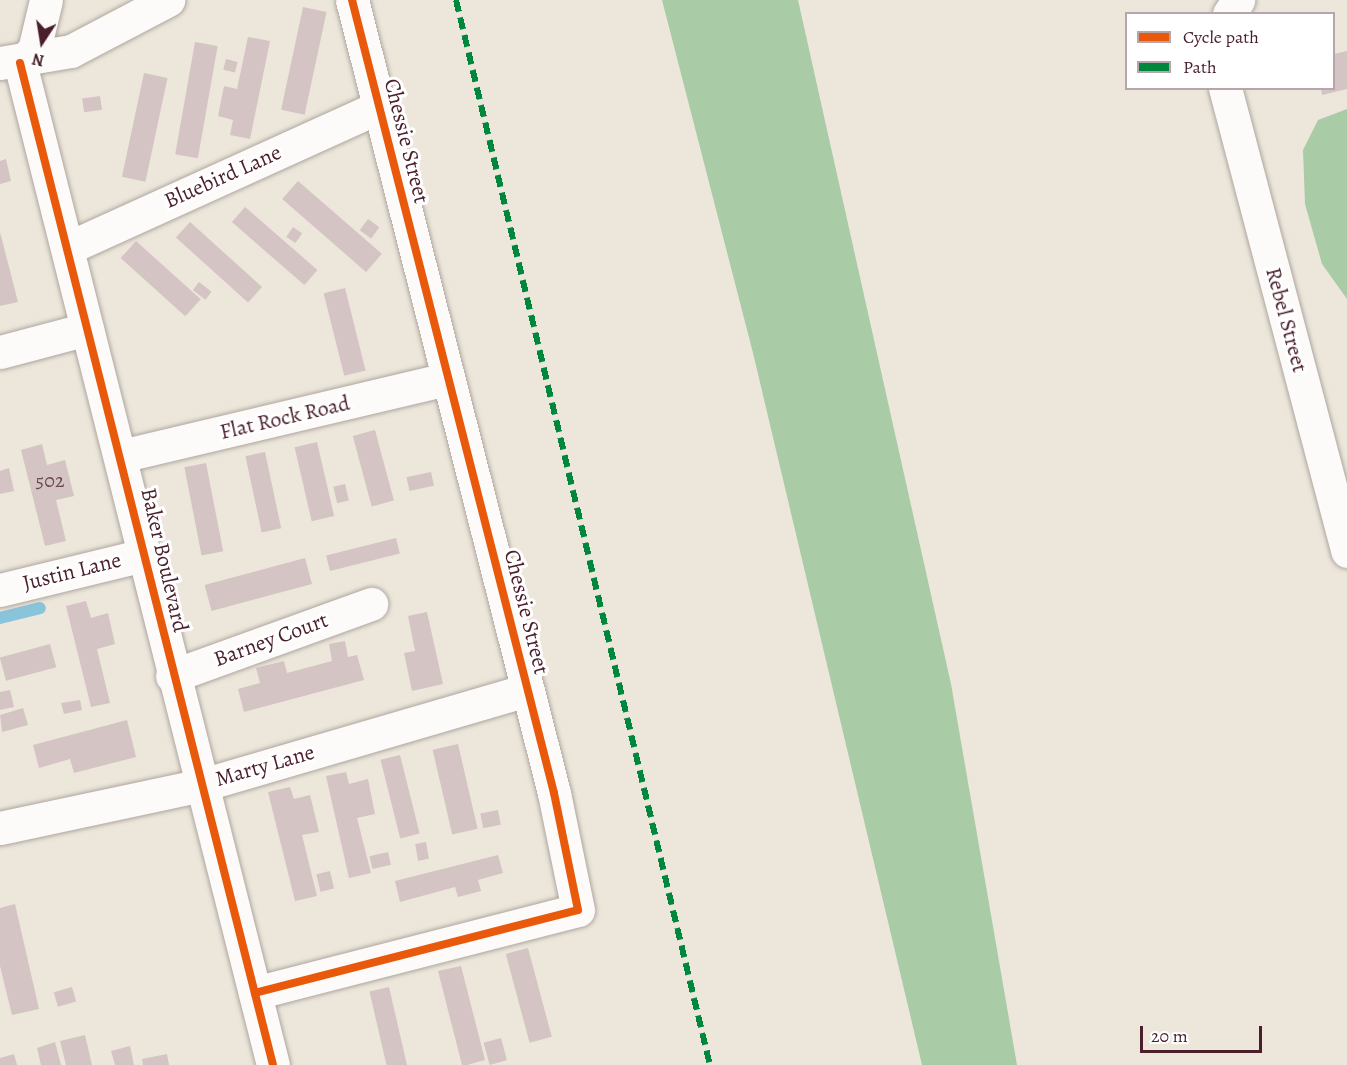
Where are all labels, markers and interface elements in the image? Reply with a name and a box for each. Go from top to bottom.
north arrow [12,12,72,72]
legend [1125,12,1335,90]
text: Cycle path [1183,25,1259,49]
text: N [30,48,46,72]
text: Path [1183,55,1217,79]
street label: Chessie Street [378,76,434,206]
street label: Bluebird Lane [160,139,286,215]
street label: Rebel Street [1259,265,1313,375]
street label: Flat Rock Road [217,390,353,446]
house number: 502 [36,468,64,492]
street label: Baker Boulevard [135,485,193,635]
street label: Justin Lane [20,547,124,597]
street label: Chessie Street [498,547,554,677]
street label: Barney Court [210,607,332,673]
street label: Marty Lane [212,739,318,793]
scale bar [1143,1014,1264,1052]
text: 20 m [1151,1024,1188,1048]

